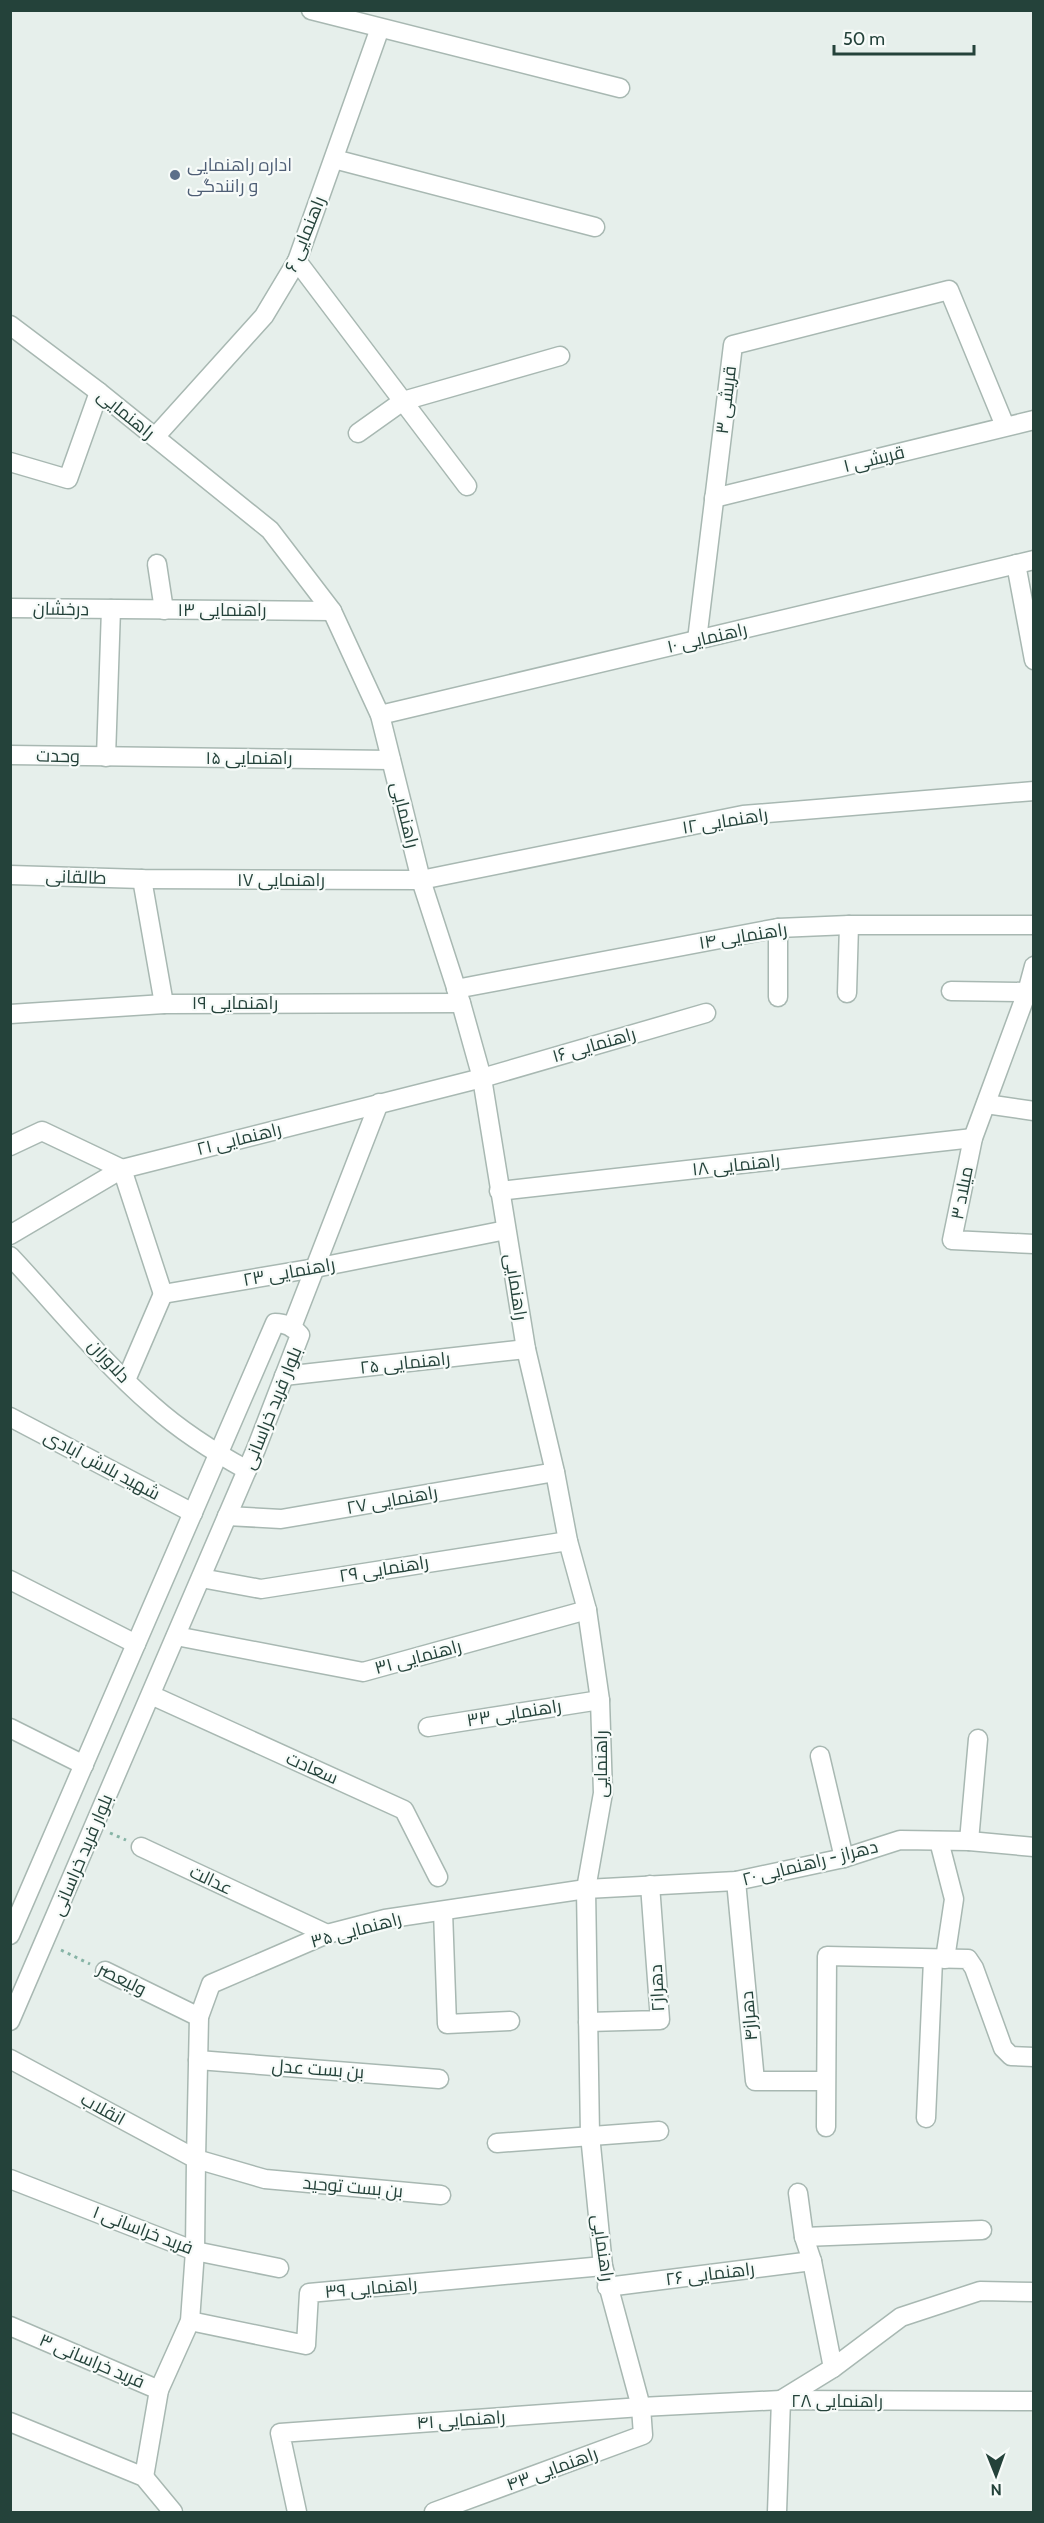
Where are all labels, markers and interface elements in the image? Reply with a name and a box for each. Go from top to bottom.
scale bar [834,18,974,56]
text: 50 m [843,28,885,50]
place label: اداره راهنمایی و رانندگی [187,154,292,197]
marker: اداره راهنمایی و رانندگی [168,168,182,182]
street label: راهنمایی ۶ [280,193,330,275]
street label: قریشی ۳ [711,365,741,435]
street label: راهنمایی [93,384,159,444]
street label: قریشی ۱ [841,441,907,477]
street label: درخشان [33,598,89,620]
street label: راهنمایی ۱۳ [177,599,267,621]
street label: راهنمایی ۱۰ [665,618,749,658]
street label: وحدت [36,745,80,767]
street label: راهنمایی ۱۵ [206,747,292,769]
street label: راهنمایی [386,780,424,850]
street label: راهنمایی ۱۲ [681,803,769,839]
street label: طالقانی [45,865,107,889]
street label: راهنمایی ۱۷ [237,869,325,891]
street label: راهنمایی ۱۴ [697,918,789,954]
street label: راهنمایی ۱۹ [192,992,278,1014]
street label: راهنمایی ۱۶ [550,1023,638,1067]
street label: راهنمایی ۲۱ [194,1118,284,1160]
street label: راهنمایی ۱۸ [691,1149,781,1181]
street label: میلاد ۳ [946,1164,978,1222]
street label: راهنمایی [500,1252,532,1322]
street label: راهنمایی ۲۳ [241,1253,337,1291]
street label: دلاوران [83,1335,135,1387]
street label: بلوار فرید خراسانی [237,1343,307,1473]
street label: راهنمایی ۲۵ [359,1347,451,1379]
street label: شهید بلاش آبادی [40,1425,164,1505]
street label: راهنمایی ۲۷ [345,1481,439,1519]
street label: راهنمایی ۲۹ [338,1551,430,1587]
street label: راهنمایی ۳۱ [372,1635,464,1679]
street label: راهنمایی ۳۳ [465,1695,563,1731]
street label: راهنمایی [590,1730,612,1798]
street label: سعادت [283,1747,341,1789]
street label: بلوار فرید خراسانی [46,1791,118,1919]
street label: دهراز - راهنمایی ۲۰ [740,1835,880,1891]
street label: عدالت [186,1861,236,1899]
street label: راهنمایی ۳۵ [308,1907,404,1953]
street label: ولیعصر [93,1957,150,2000]
street label: دهراز۲ [645,1964,669,2012]
street label: دهراز۴ [736,1990,762,2042]
street label: بن بست عدل [271,2055,365,2083]
street label: انقلاب [77,2088,129,2130]
street label: بن بست توحید [302,2172,404,2202]
street label: فرید خراسانی ۱ [90,2201,196,2259]
street label: راهنمایی [587,2213,619,2283]
street label: راهنمایی ۲۶ [664,2258,756,2290]
street label: راهنمایی ۳۹ [324,2273,418,2303]
street label: فرید خراسانی ۳ [36,2329,148,2393]
street label: راهنمایی ۲۸ [791,2390,883,2412]
street label: راهنمایی ۴۱ [416,2406,506,2434]
street label: راهنمایی ۴۳ [503,2442,601,2496]
north arrow [966,2445,1026,2505]
text: N [990,2480,1002,2499]

